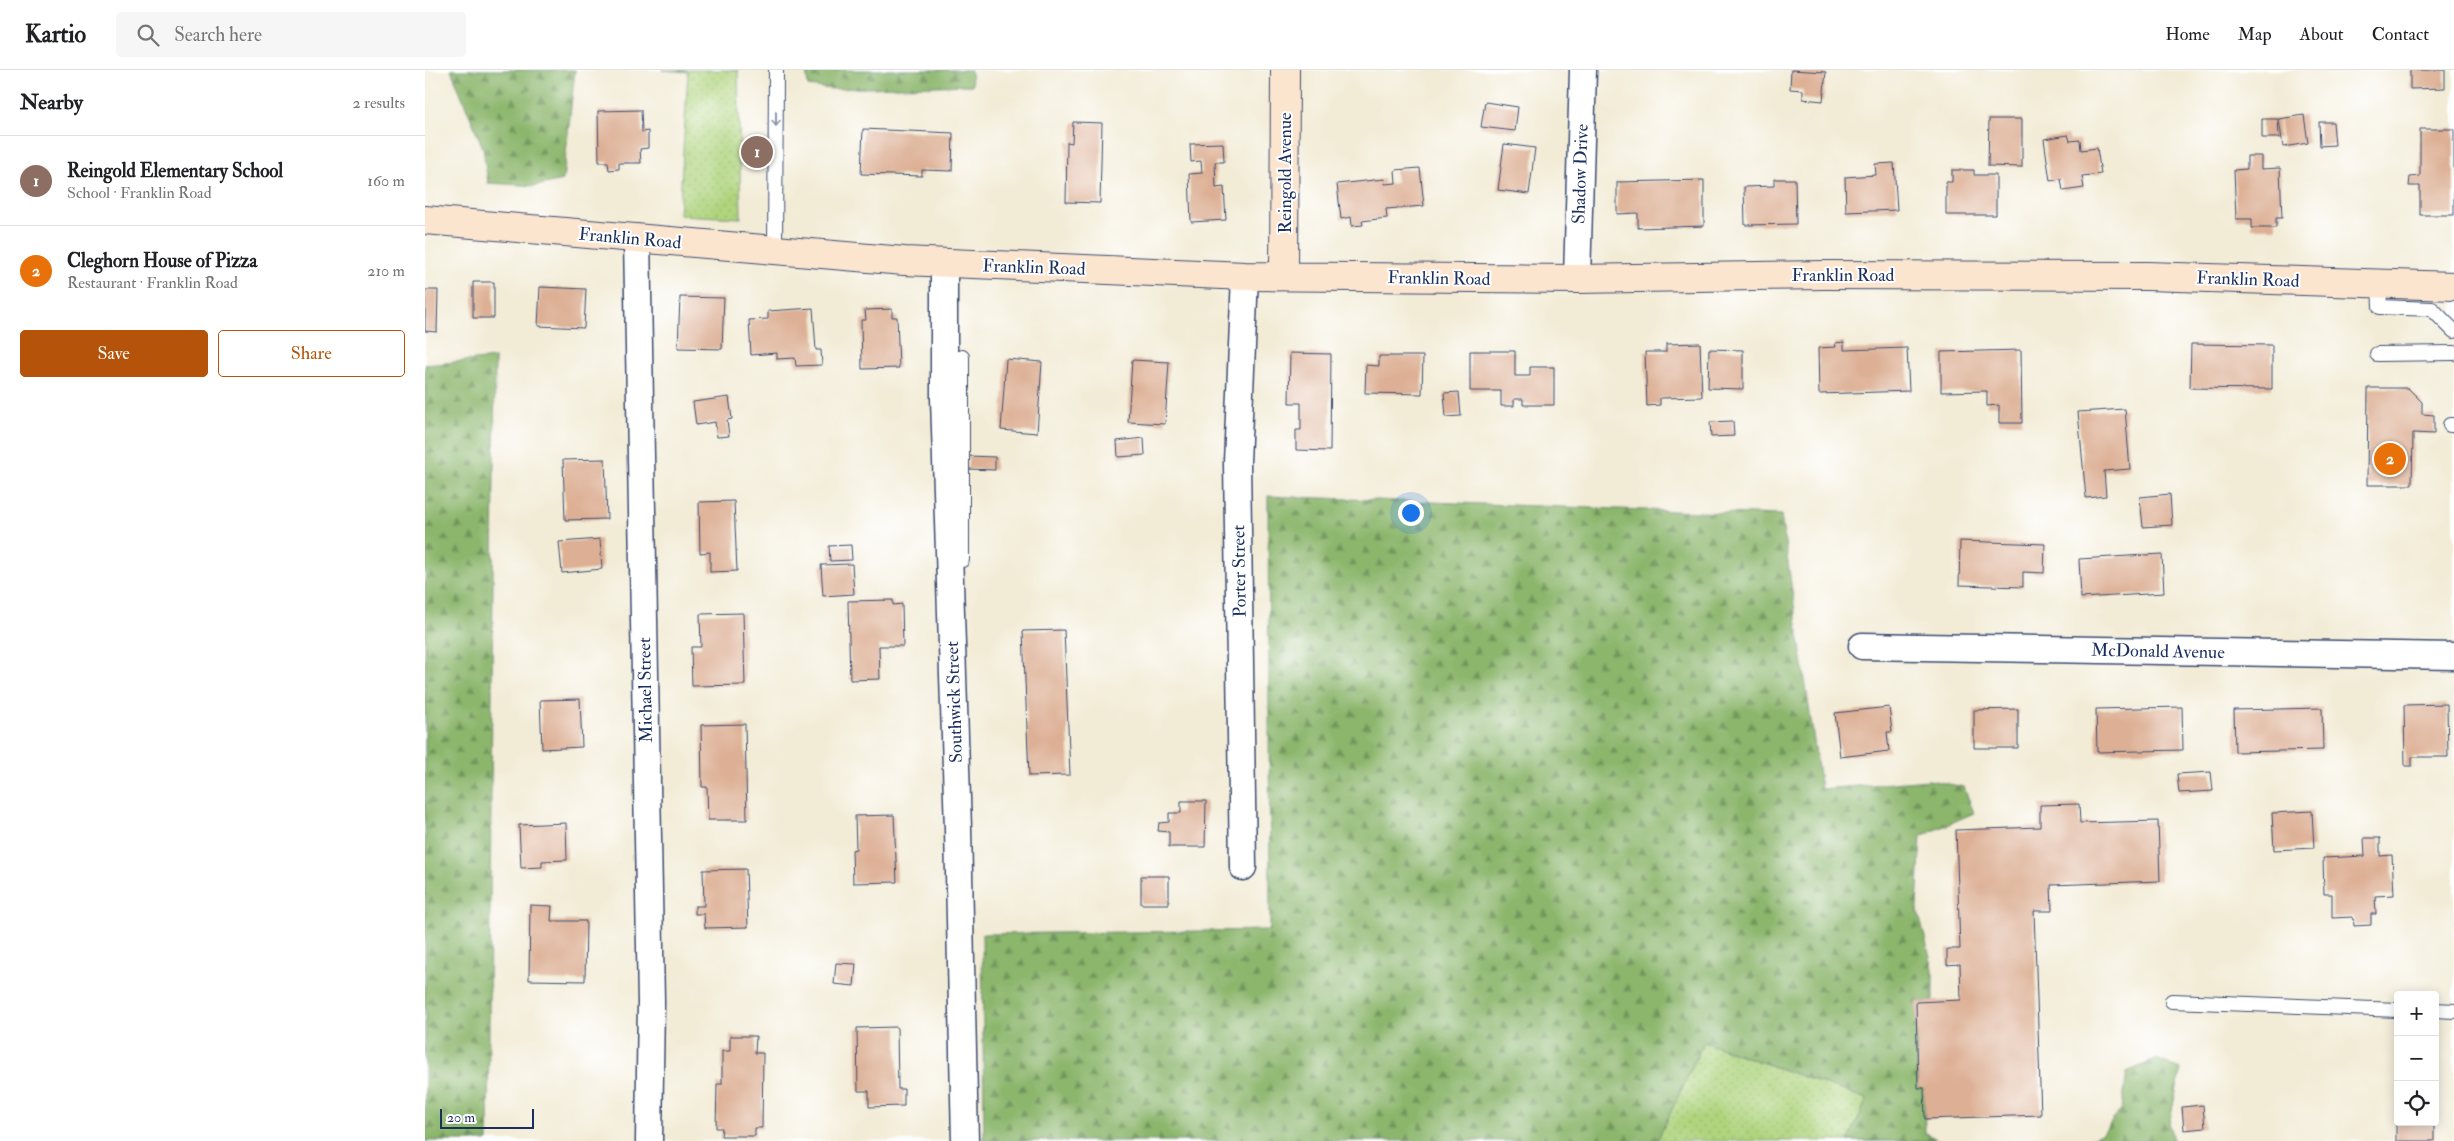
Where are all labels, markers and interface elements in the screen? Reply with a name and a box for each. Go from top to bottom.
search box [116,12,466,57]
text: Kartio [25,19,86,50]
icon: search [134,21,162,49]
text: Search here [174,23,262,47]
text: Home [2165,23,2210,46]
text: Map [2238,23,2272,46]
text: About [2300,23,2344,46]
text: Contact [2372,23,2429,46]
text: Nearby [20,89,83,116]
text: 2 results [352,93,405,113]
one-way arrow [771,110,781,126]
street label: Reingold Avenue [1274,112,1297,234]
street label: Shadow Drive [1567,123,1594,225]
pin: 1 [741,133,773,171]
text: Reingold Elementary School [67,159,283,183]
text: 1 [33,171,39,191]
text: 160 m [367,171,405,191]
text: School · Franklin Road [67,183,212,203]
street label: Franklin Road [578,223,682,254]
text: Cleghorn House of Pizza [67,249,257,273]
street label: Franklin Road [982,254,1086,281]
text: 2 [32,261,40,281]
text: 210 m [367,261,405,281]
street label: Franklin Road [1792,264,1895,287]
street label: Franklin Road [1387,266,1491,291]
street label: Franklin Road [2196,266,2300,293]
text: Restaurant · Franklin Road [67,273,238,293]
button: Save [20,330,208,377]
button: Share [218,330,405,377]
pin: 2 [2374,440,2406,478]
your location [1398,500,1424,526]
street label: Porter Street [1227,524,1252,618]
street label: Michael Street [633,637,658,743]
street label: McDonald Avenue [2091,639,2225,664]
street label: Southwick Street [941,641,968,763]
map controls [2394,991,2439,1126]
button: + [2394,991,2439,1036]
button: − [2394,1036,2439,1081]
button: locate [2394,1081,2439,1126]
scale bar [440,1106,534,1129]
text: 20 m [447,1109,475,1126]

